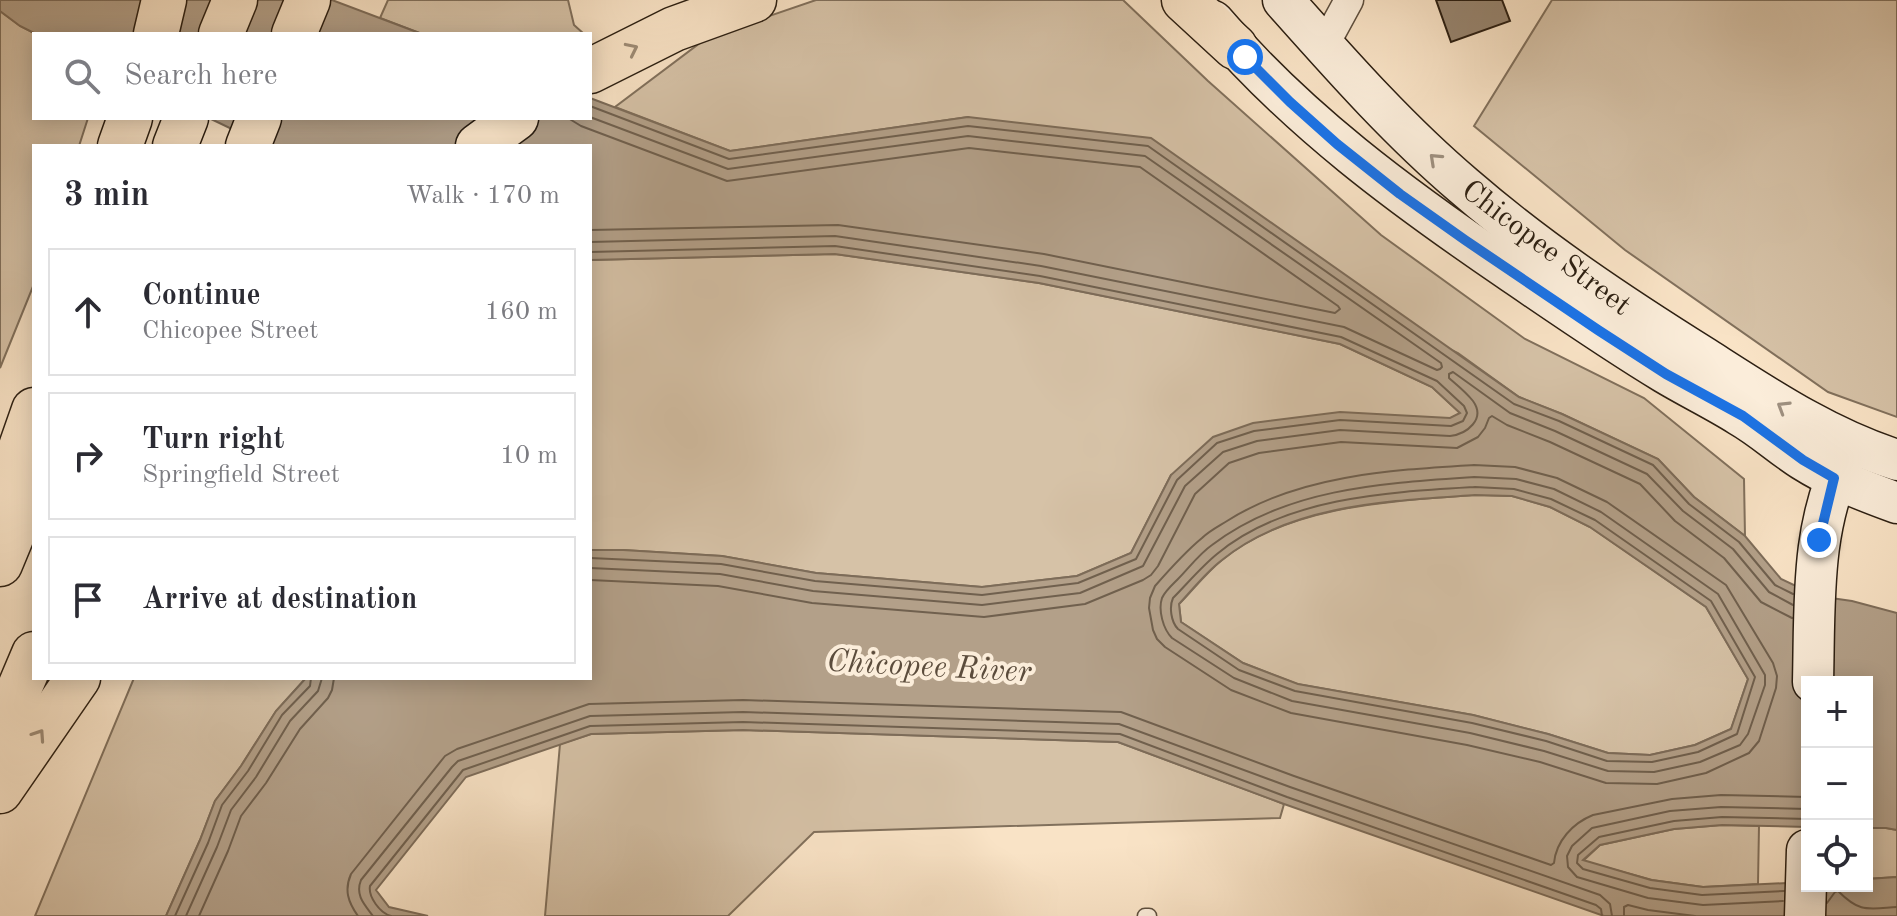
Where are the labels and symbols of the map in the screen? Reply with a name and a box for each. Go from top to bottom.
route start [1227,39,1263,75]
one-way arrow [623,43,638,59]
one-way arrow [1430,154,1444,169]
street label: Chicopee Street [1455,175,1636,322]
one-way arrow [1777,401,1792,417]
route end [1801,522,1837,558]
water label: Chicopee River [826,647,1033,689]
one-way arrow [29,729,44,743]

